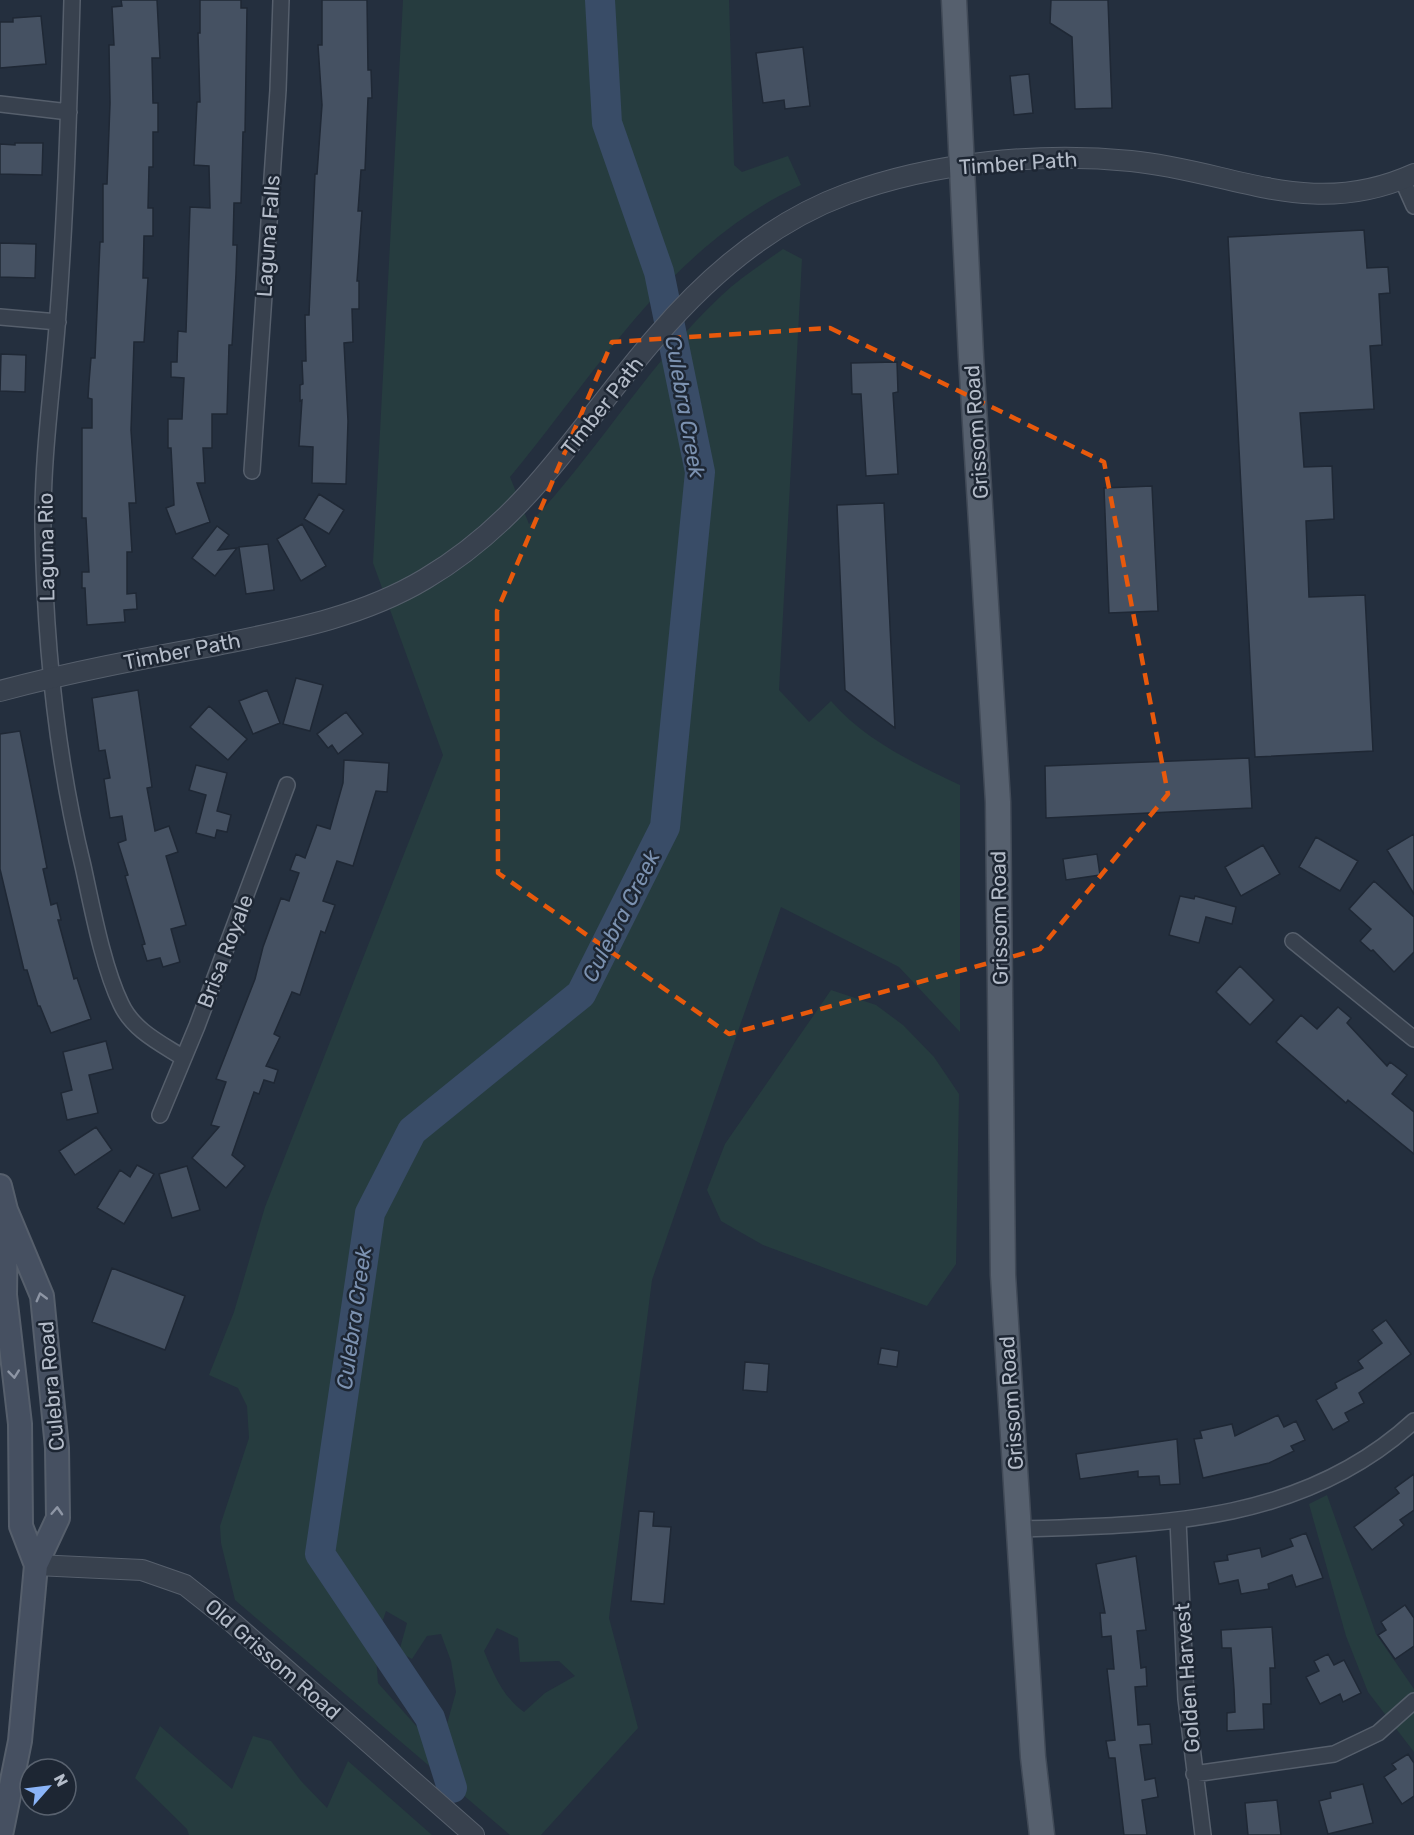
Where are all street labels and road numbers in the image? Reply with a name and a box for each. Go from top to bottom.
street label: Timber Path [958,146,1078,180]
street label: Laguna Falls [251,174,285,298]
street label: Timber Path [556,352,648,460]
street label: Grissom Road [959,364,993,500]
street label: Laguna Rio [33,492,59,602]
street label: Timber Path [121,627,243,675]
street label: Grissom Road [985,851,1013,985]
street label: Brisa Royale [192,891,258,1011]
street label: Culebra Road [33,1320,69,1452]
street label: Grissom Road [994,1335,1028,1471]
street label: Old Grissom Road [200,1593,346,1725]
street label: Golden Harvest [1169,1602,1205,1754]

